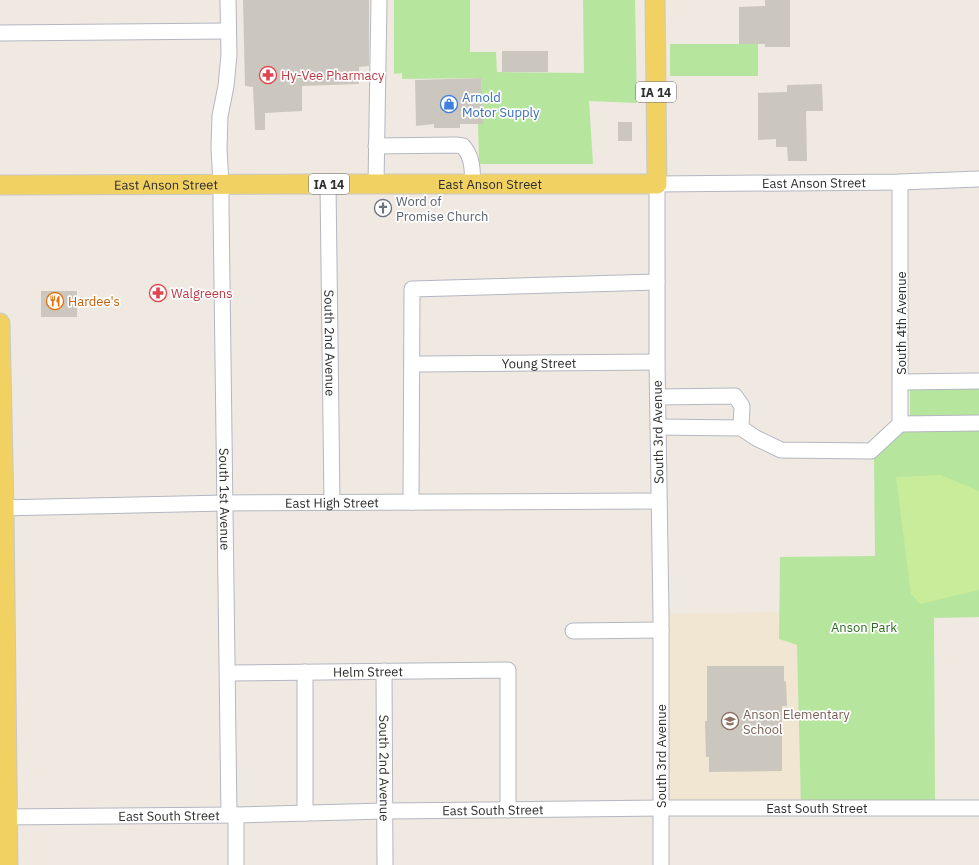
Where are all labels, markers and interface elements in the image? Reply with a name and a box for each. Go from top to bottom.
pharmacy icon: Hy-Vee Pharmacy [258,65,278,85]
place label: Hy-Vee Pharmacy [281,67,385,84]
road number: IA 14 [636,82,676,102]
place label: Arnold Motor Supply [462,89,540,121]
shop icon: Arnold Motor Supply [439,94,459,114]
road number: IA 14 [309,174,349,194]
street label: East Anson Street [762,174,866,192]
street label: East Anson Street [114,176,218,193]
street label: East Anson Street [438,176,542,193]
place label: Word of Promise Church [396,193,488,225]
church icon: Word of Promise Church [373,198,393,218]
street label: South 4th Avenue [893,271,910,375]
pharmacy icon: Walgreens [148,283,168,303]
place label: Walgreens [171,285,233,302]
street label: South 2nd Avenue [321,290,339,396]
restaurant icon: Hardee's [45,291,65,311]
place label: Hardee's [68,293,120,310]
street label: Young Street [502,354,576,372]
street label: South 3rd Avenue [649,380,667,484]
street label: South 1st Avenue [216,448,234,550]
street label: East High Street [285,494,379,511]
park label: Anson Park [831,619,897,636]
street label: Helm Street [333,663,403,680]
street label: South 3rd Avenue [653,704,670,808]
place label: Anson Elementary School [743,706,850,738]
school or university icon: Anson Elementary School [720,711,740,731]
street label: South 2nd Avenue [376,715,393,821]
street label: East South Street [766,800,868,817]
street label: East South Street [442,801,544,819]
street label: East South Street [118,807,220,824]

